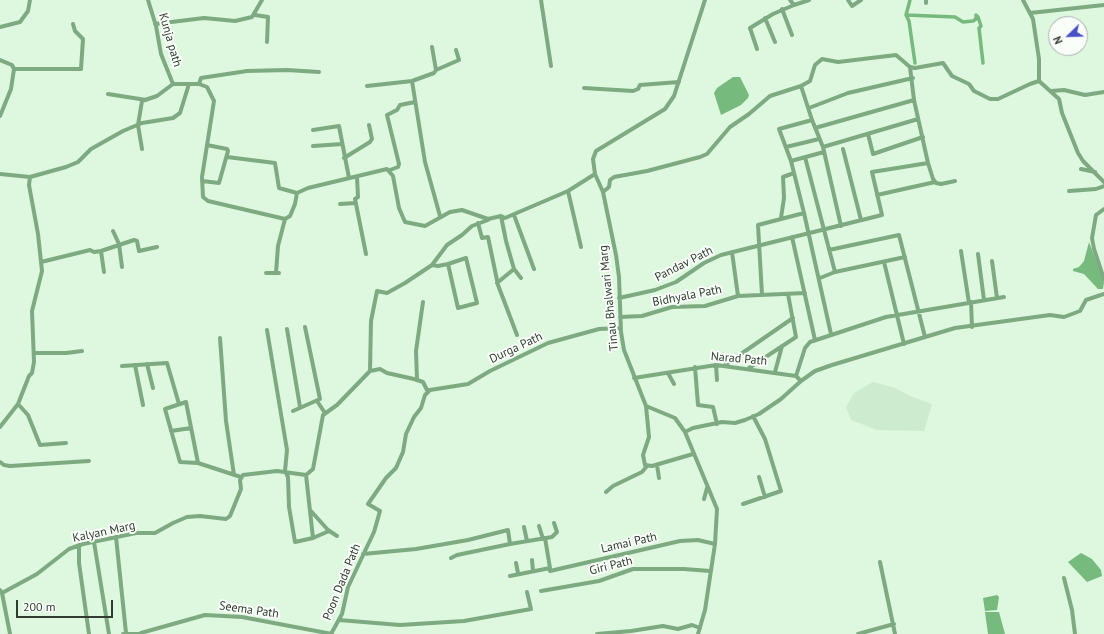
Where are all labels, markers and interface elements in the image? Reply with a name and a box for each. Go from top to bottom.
street label: Kunja path [155,11,185,69]
north arrow [1048,16,1088,56]
text: N [1050,34,1066,46]
street label: Pandav Path [653,243,715,285]
street label: Tinau Bhalwari Marg [596,244,622,352]
street label: Bidhyala Path [651,282,723,310]
street label: Durga Path [487,329,545,367]
street label: Narad Path [710,349,768,369]
street label: Kalyan Marg [71,518,137,546]
street label: Lamai Path [600,530,658,556]
street label: Poon Dada Path [320,542,364,622]
street label: Giri Path [588,554,634,578]
scale bar [18,592,115,618]
text: 200 m [23,599,56,614]
street label: Seema Path [218,599,280,621]

